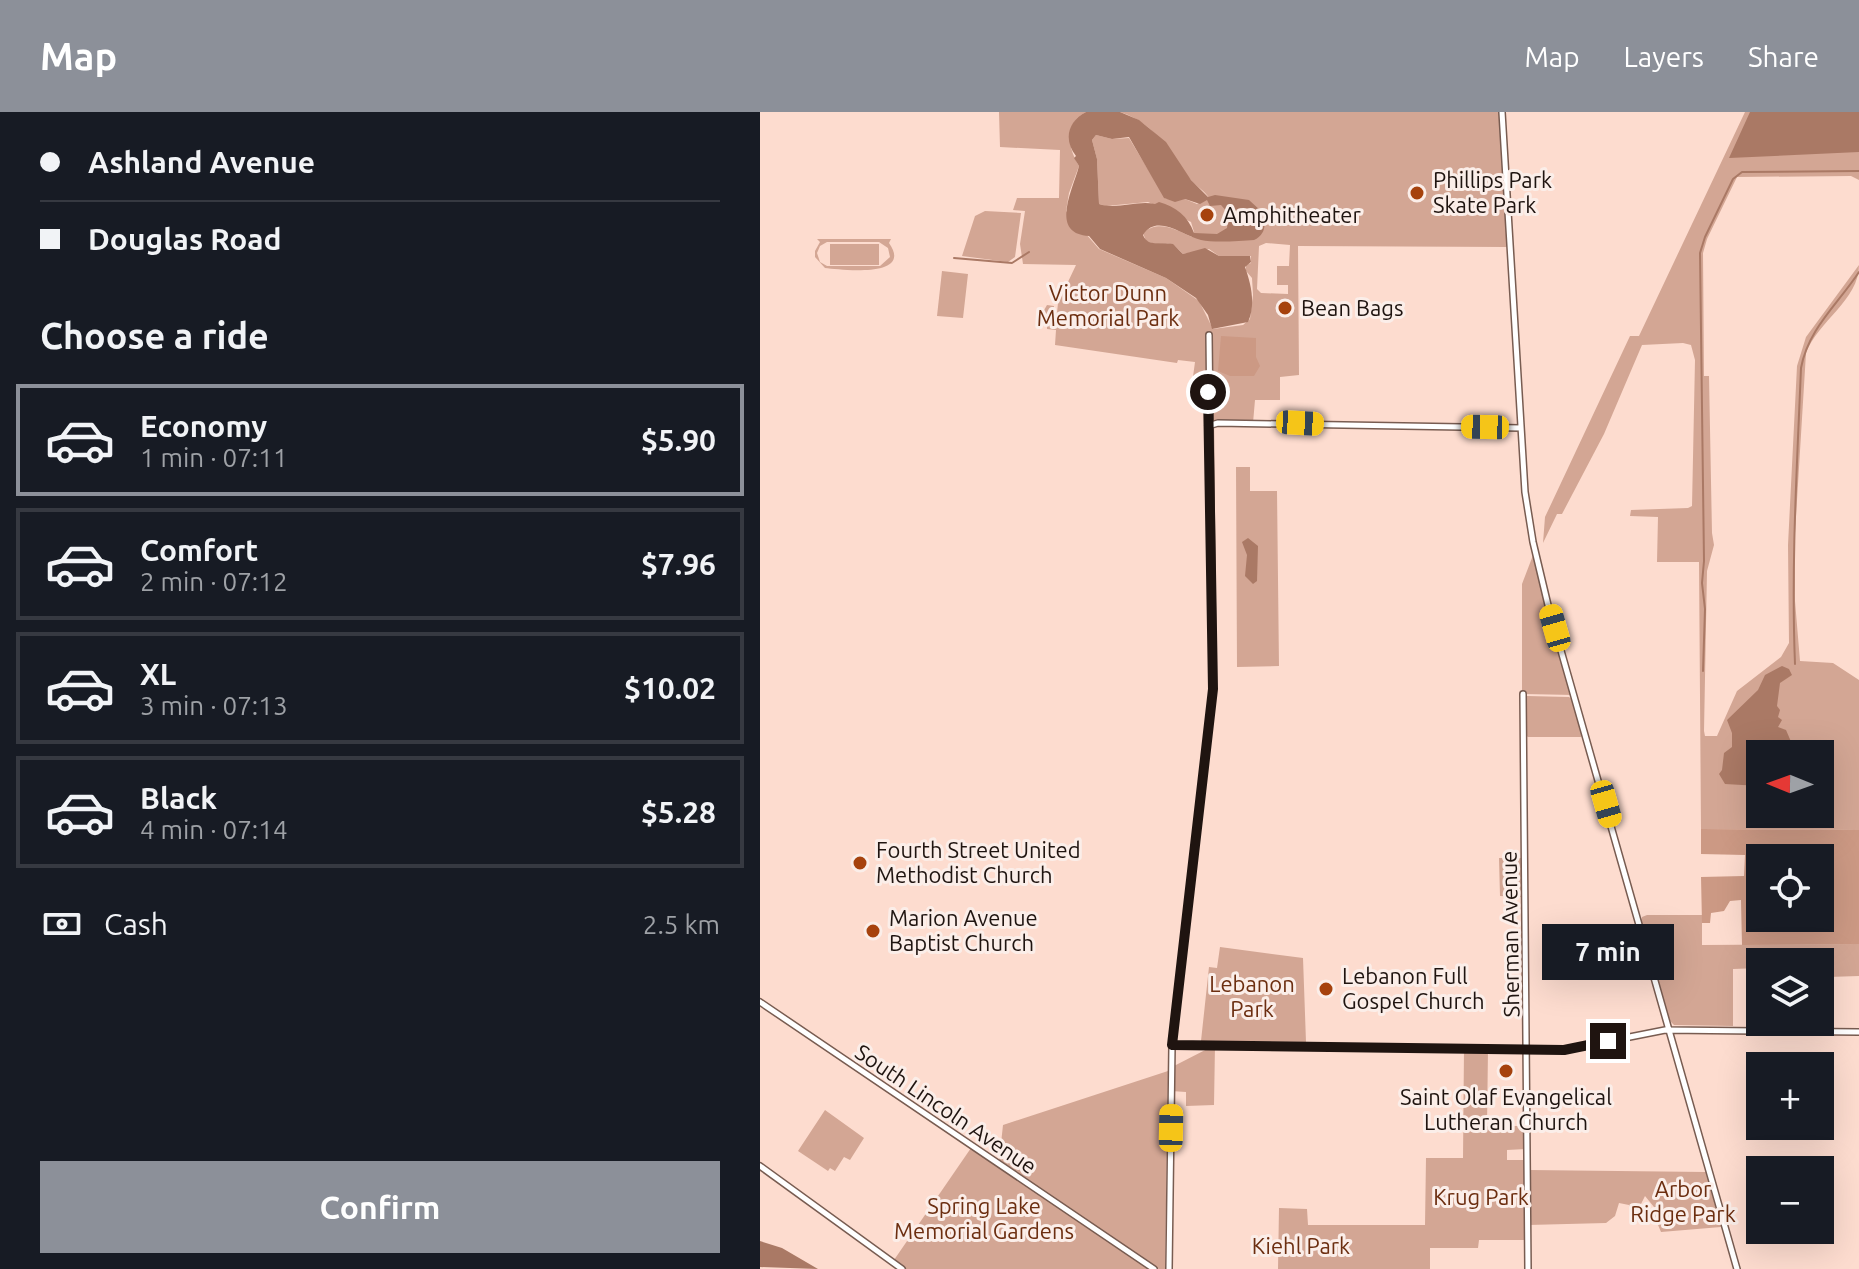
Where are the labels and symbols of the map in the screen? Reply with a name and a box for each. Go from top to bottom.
place label: Phillips Park Skate Park [1433,167,1552,217]
marker: Phillips Park Skate Park [1408,184,1426,202]
place label: Amphitheater [1223,202,1361,227]
marker: Amphitheater [1198,206,1216,224]
park label: Victor Dunn Memorial Park [1037,280,1179,330]
place label: Bean Bags [1301,295,1404,320]
marker: Bean Bags [1276,299,1294,317]
route start [1190,374,1226,410]
car [1275,410,1325,436]
car [1461,415,1509,439]
car [1537,602,1573,654]
north arrow [1746,740,1834,828]
car [1588,778,1624,830]
place label: Fourth Street United Methodist Church [876,837,1081,887]
street label: Sherman Avenue [1496,851,1523,1018]
marker: Fourth Street United Methodist Church [851,854,869,872]
place label: Marion Avenue Baptist Church [889,905,1038,955]
marker: Marion Avenue Baptist Church [864,922,882,940]
callout: 7 min [1542,925,1674,981]
place label: Lebanon Full Gospel Church [1342,963,1485,1013]
park label: Lebanon Park [1209,971,1295,1021]
marker: Lebanon Full Gospel Church [1317,980,1335,998]
route end [1590,1023,1626,1059]
street label: South Lincoln Avenue [851,1039,1041,1178]
marker: Saint Olaf Evangelical Lutheran Church [1497,1062,1515,1080]
place label: Saint Olaf Evangelical Lutheran Church [1400,1084,1612,1134]
car [1159,1104,1183,1152]
park label: Arbor Ridge Park [1630,1176,1736,1226]
park label: Krug Park [1433,1184,1529,1209]
park label: Spring Lake Memorial Gardens [894,1193,1074,1243]
park label: Kiehl Park [1252,1233,1350,1258]

